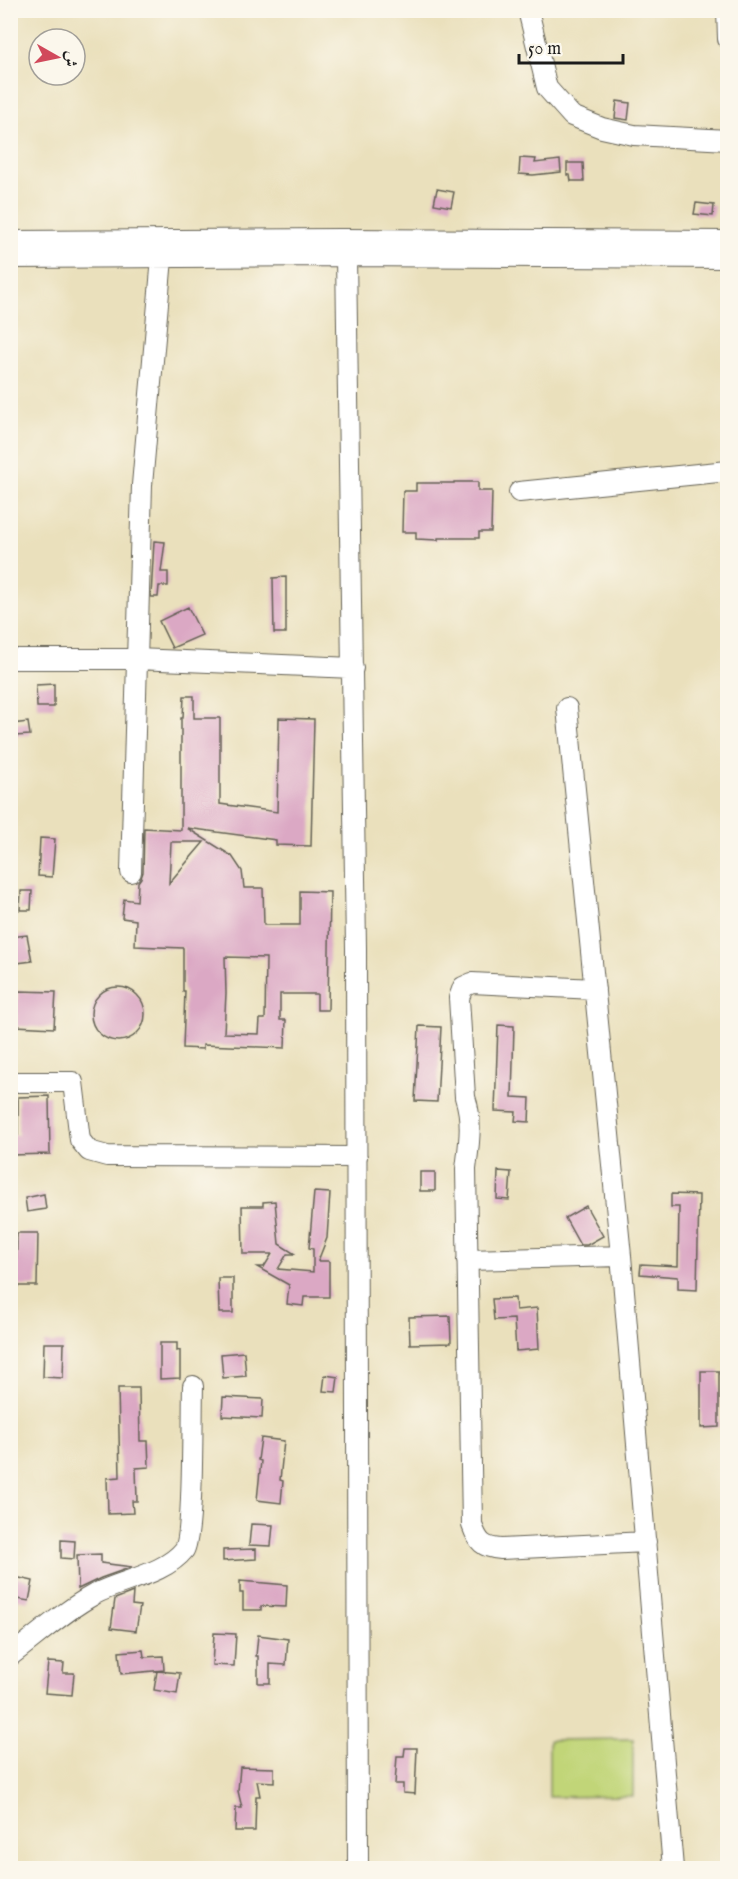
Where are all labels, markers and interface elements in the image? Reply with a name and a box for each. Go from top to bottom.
north arrow [27,27,87,87]
scale bar [519,27,622,65]
text: 50 m [528,38,561,61]
text: ش [59,50,81,68]

